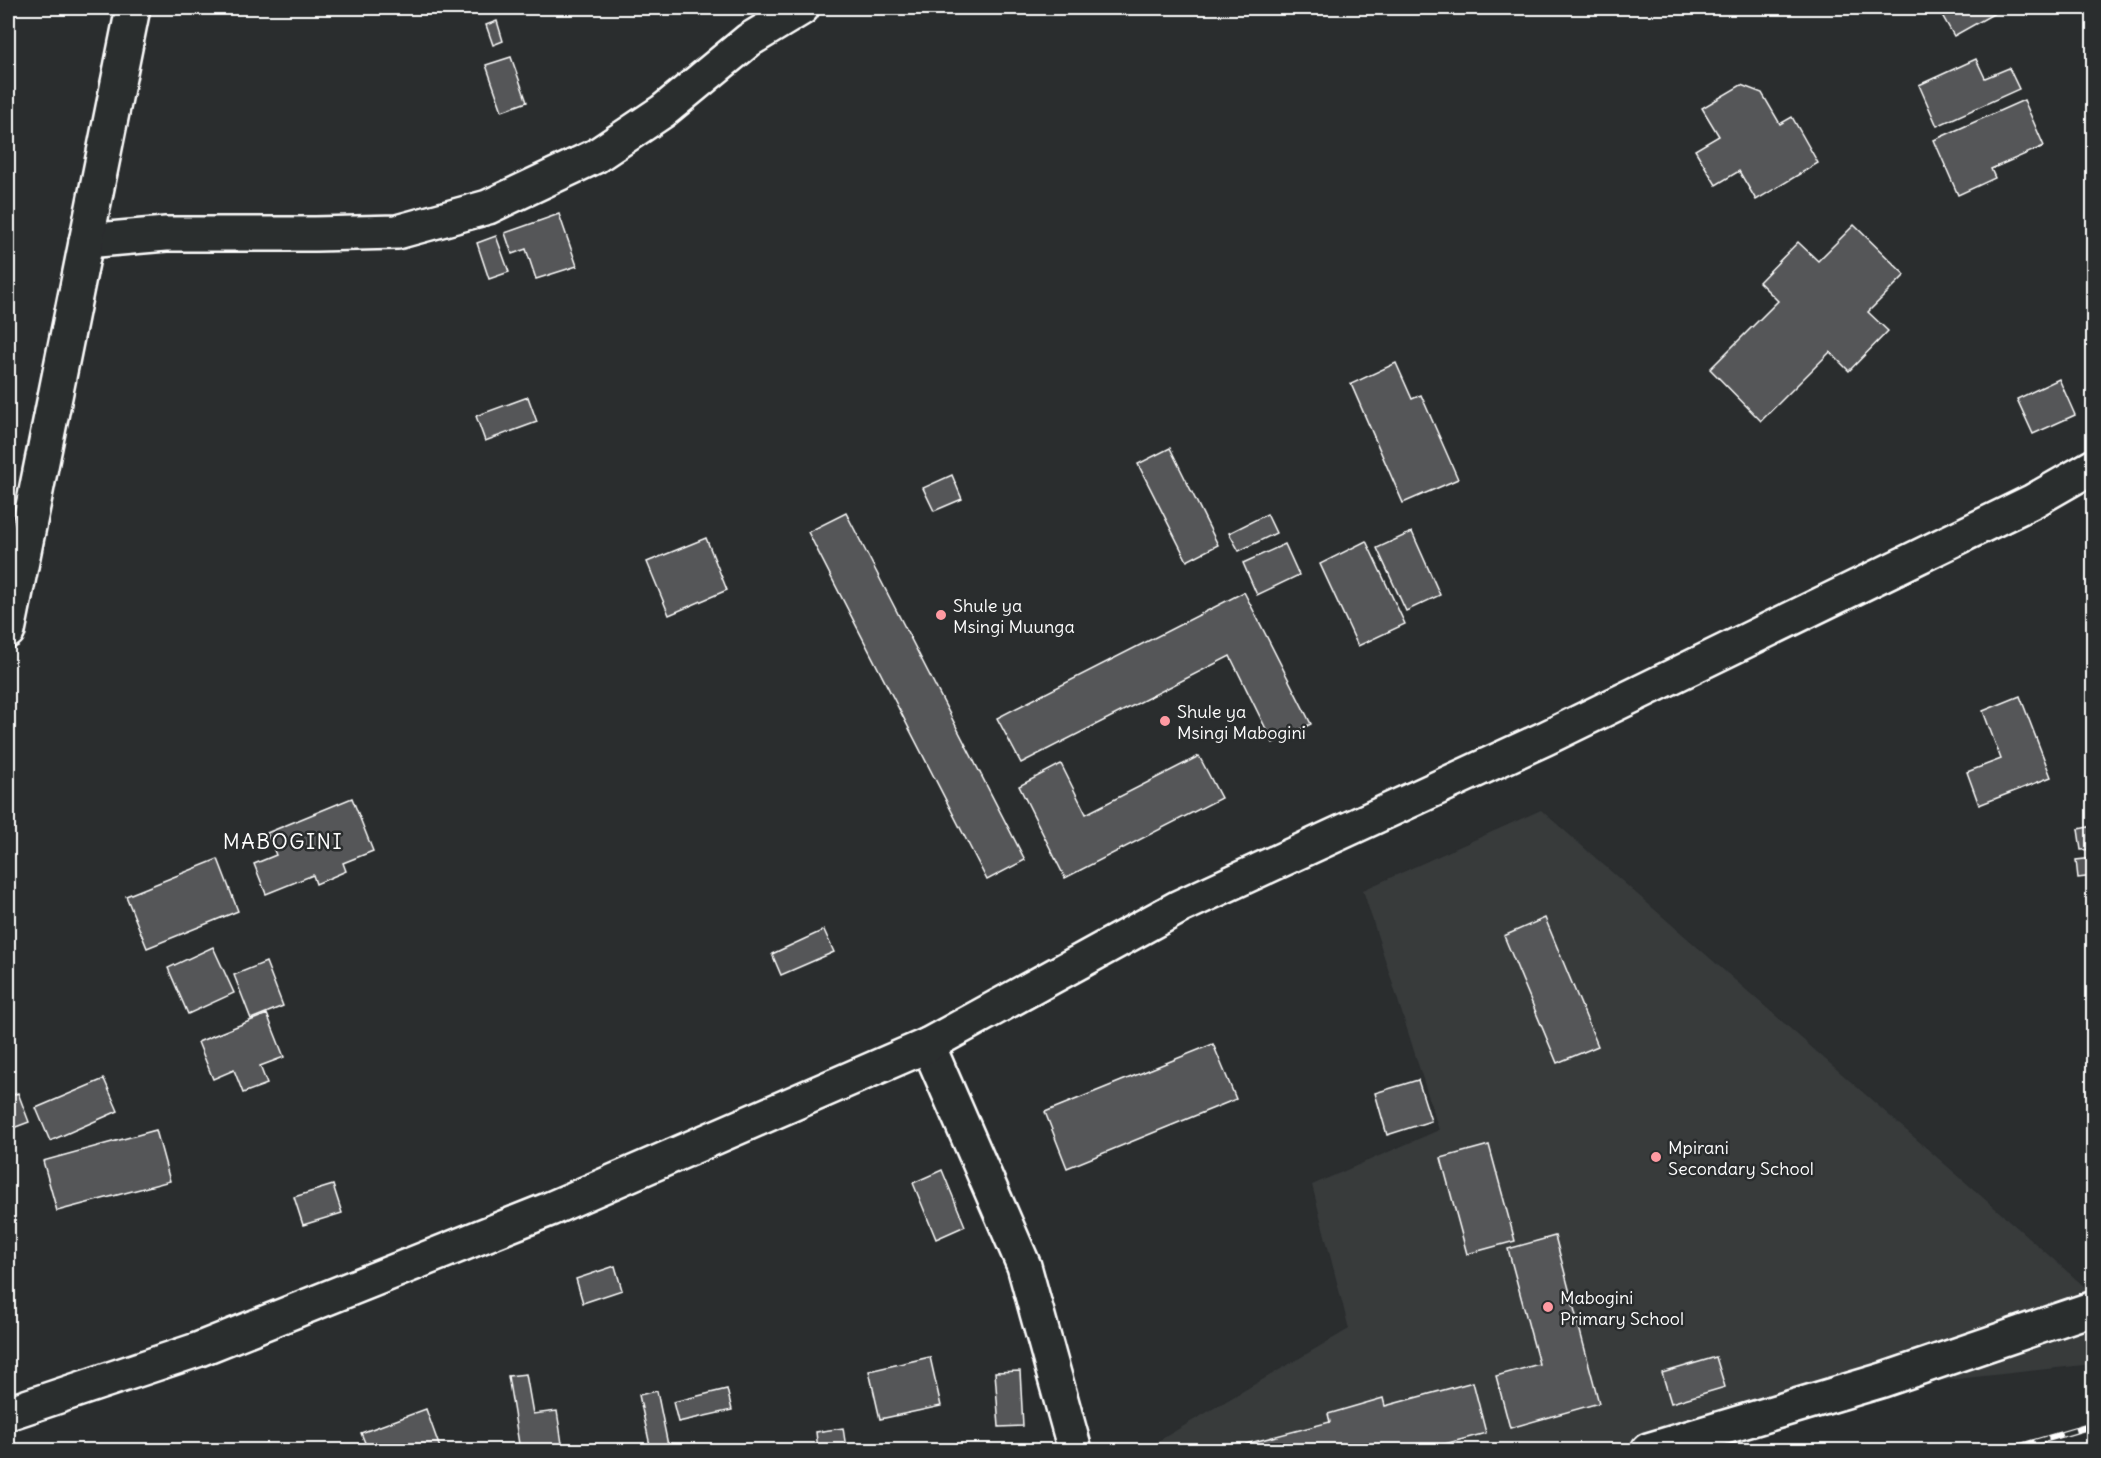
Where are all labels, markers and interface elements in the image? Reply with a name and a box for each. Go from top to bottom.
place label: Shule ya Msingi Muunga [953,594,1075,638]
marker: Shule ya Msingi Muunga [934,608,948,622]
place label: Shule ya Msingi Mabogini [1177,700,1306,744]
marker: Shule ya Msingi Mabogini [1158,714,1172,728]
district label: MABOGINI [223,828,343,855]
place label: Mpirani Secondary School [1668,1136,1814,1180]
marker: Mpirani Secondary School [1649,1150,1663,1164]
place label: Mabogini Primary School [1560,1286,1684,1330]
marker: Mabogini Primary School [1541,1300,1555,1314]

